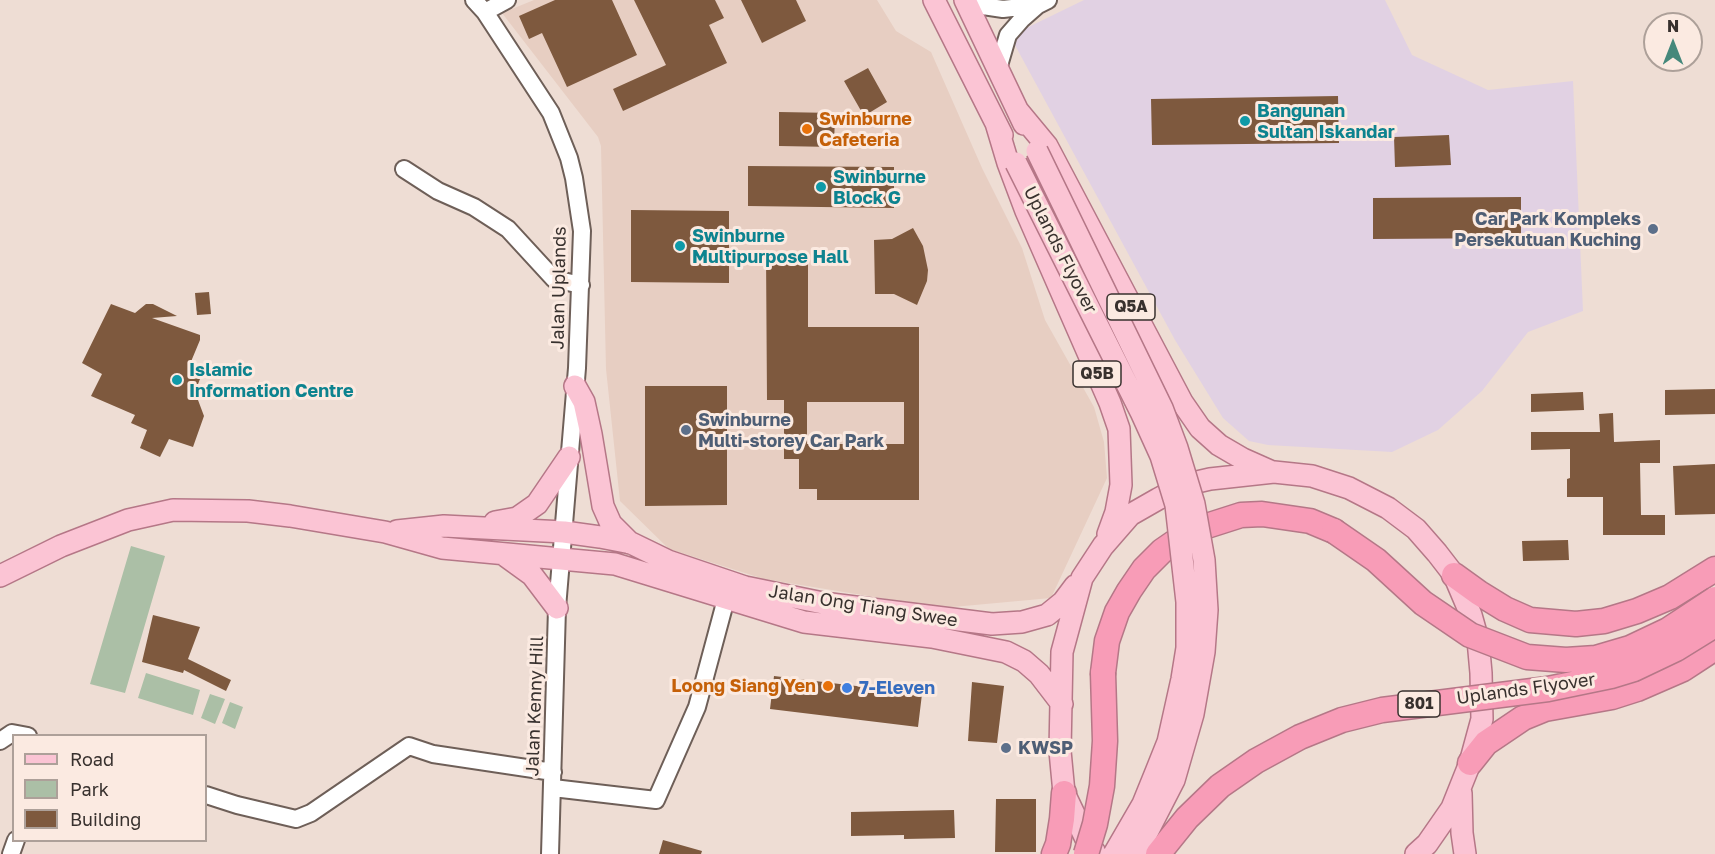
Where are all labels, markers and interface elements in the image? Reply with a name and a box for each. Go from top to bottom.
north arrow [1643,12,1703,72]
text: N [1667,16,1679,36]
place label: Bangunan Sultan Iskandar [1257,100,1395,142]
place label: Swinburne Cafeteria [819,108,912,150]
marker: Bangunan Sultan Iskandar [1238,114,1252,128]
marker: Swinburne Cafeteria [800,122,814,136]
place label: Swinburne Block G [833,166,926,208]
marker: Swinburne Block G [814,180,828,194]
street label: Uplands Flyover [1019,183,1101,317]
place label: Car Park Kompleks Persekutuan Kuching [1454,208,1641,250]
marker: Car Park Kompleks Persekutuan Kuching [1646,222,1660,236]
place label: Swinburne Multipurpose Hall [692,225,849,268]
street label: Jalan Uplands [547,226,571,350]
marker: Swinburne Multipurpose Hall [673,239,687,253]
road number: Q5A [1107,294,1155,320]
place label: Islamic Information Centre [189,359,354,401]
road number: Q5B [1073,361,1121,387]
marker: Islamic Information Centre [170,373,184,387]
place label: Swinburne Multi-storey Car Park [698,409,884,452]
marker: Swinburne Multi-storey Car Park [679,423,693,437]
street label: Jalan Ong Tiang Swee [767,580,959,632]
street label: Jalan Kenny Hill [522,635,548,777]
street label: Uplands Flyover [1455,669,1597,709]
place label: Loong Siang Yen [671,675,816,697]
place label: 7-Eleven [859,677,935,699]
marker: Loong Siang Yen [821,679,835,693]
marker: 7-Eleven [840,681,854,695]
road number: 801 [1398,691,1440,717]
legend [12,734,207,842]
place label: KWSP [1018,737,1073,759]
marker: KWSP [999,741,1013,755]
text: Road [70,748,114,770]
text: Park [70,778,109,800]
text: Building [70,808,141,830]

